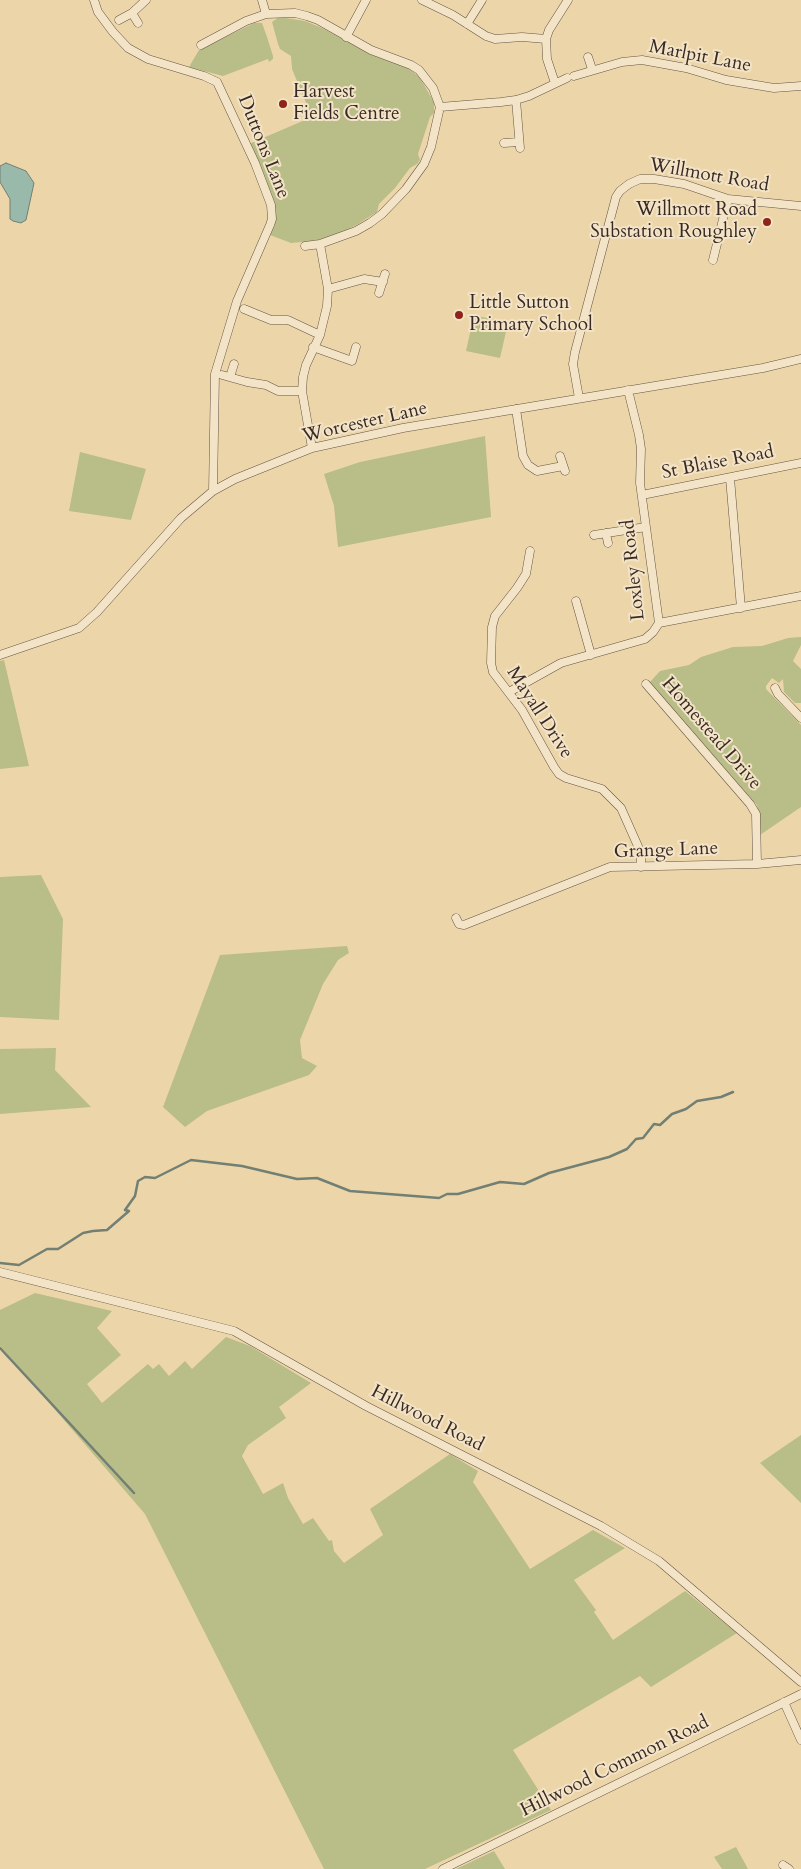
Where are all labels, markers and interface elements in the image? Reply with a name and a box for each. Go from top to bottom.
street label: Marlpit Lane [647,36,753,78]
place label: Harvest Fields Centre [293,82,400,126]
street label: Duttons Lane [232,92,294,202]
marker: Harvest Fields Centre [277,98,289,110]
street label: Willmott Road [647,154,771,198]
place label: Willmott Road Substation Roughley [590,200,757,244]
marker: Willmott Road Substation Roughley [761,216,773,228]
place label: Little Sutton Primary School [469,293,593,337]
marker: Little Sutton Primary School [453,309,465,321]
street label: Worcester Lane [300,398,430,448]
street label: St Blaise Road [660,441,776,485]
street label: Loxley Road [617,518,651,622]
street label: Mayall Drive [501,663,577,763]
street label: Homestead Drive [656,673,766,795]
street label: Grange Lane [613,838,719,864]
street label: Hillwood Road [367,1381,487,1457]
street label: Hillwood Common Road [517,1711,713,1823]

